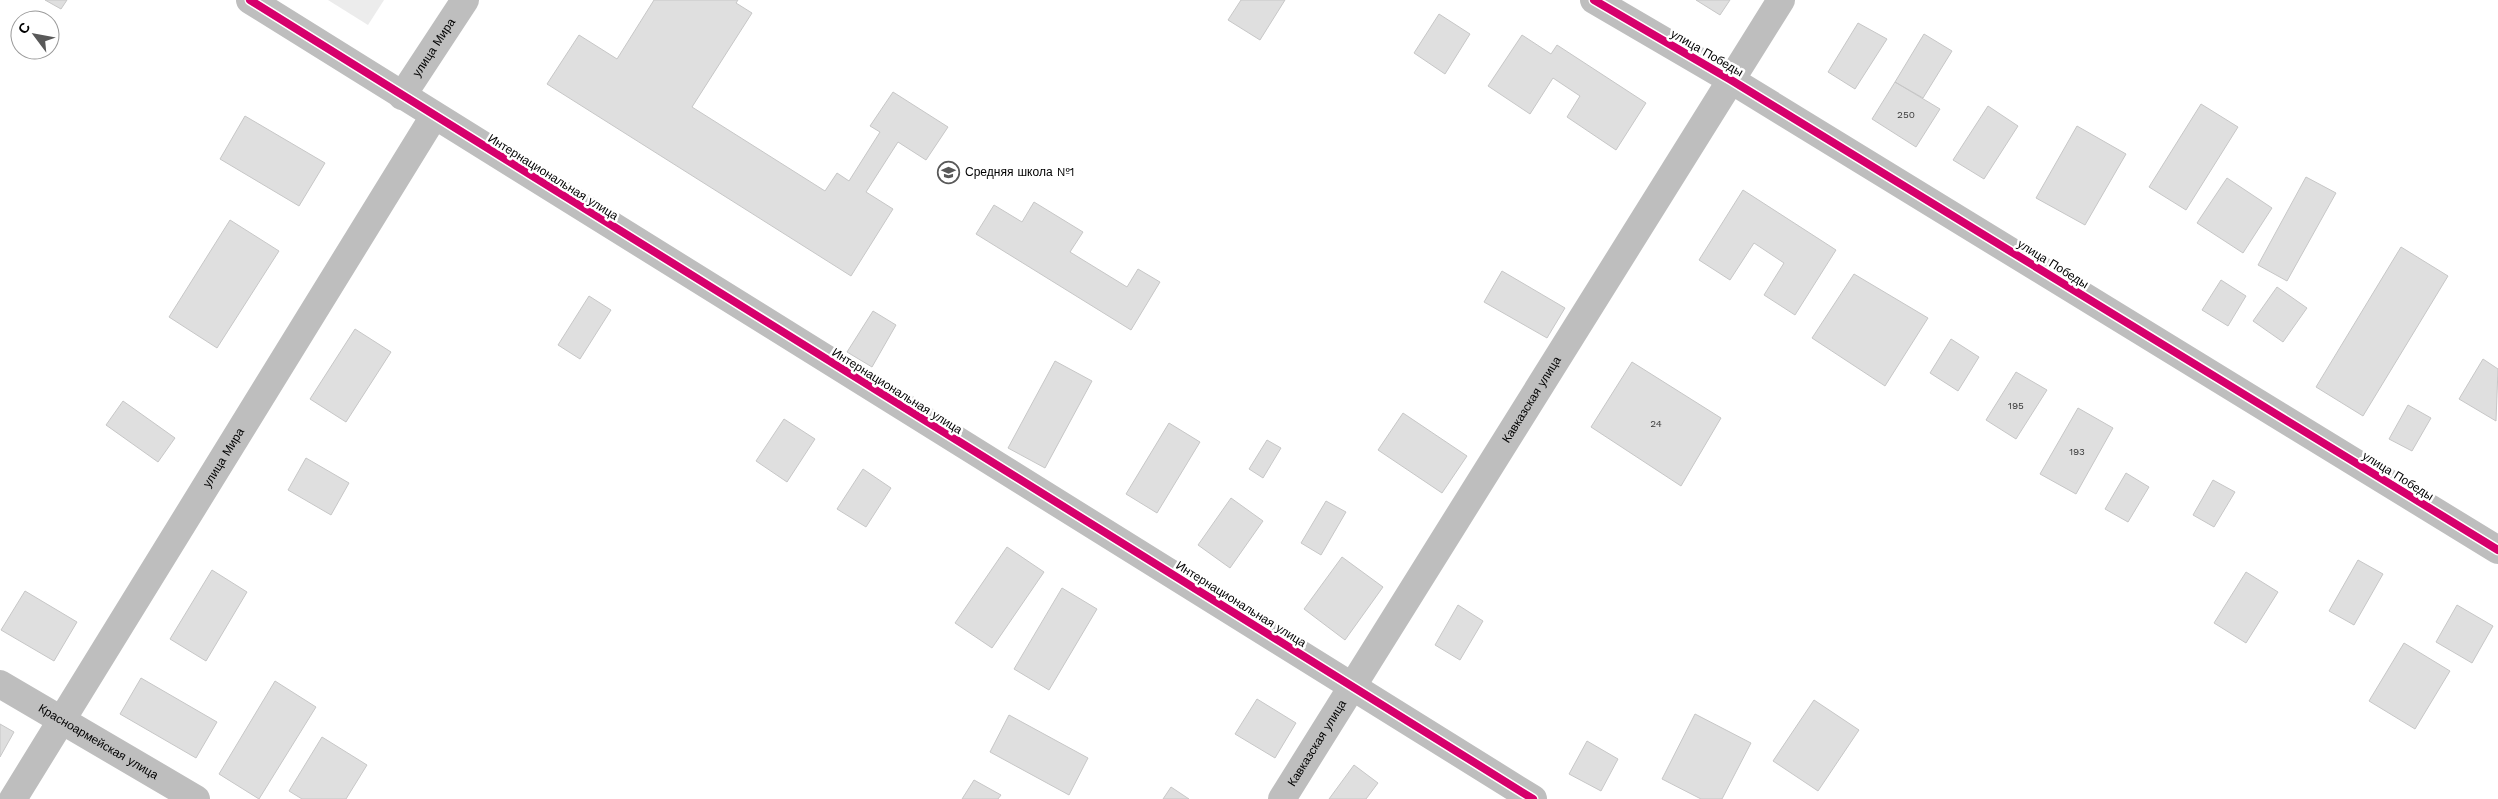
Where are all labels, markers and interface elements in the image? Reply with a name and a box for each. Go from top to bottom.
north arrow [10,10,60,60]
street label: улица Мира [410,15,458,79]
text: С [15,20,33,37]
street label: улица Победы [1668,27,1746,79]
house number: 250 [1897,109,1915,120]
street label: Интернациональная улица [485,131,621,223]
school or university icon: Средняя школа №1 [937,160,961,184]
place label: Средняя школа №1 [965,165,1074,179]
street label: улица Победы [2015,237,2091,291]
street label: Интернациональная улица [829,345,965,437]
street label: Кавказская улица [1499,353,1564,445]
house number: 195 [2008,400,2024,411]
house number: 24 [1650,418,1662,429]
street label: улица Мира [200,425,247,490]
house number: 193 [2069,446,2085,457]
street label: улица Победы [2360,449,2436,503]
street label: Интернациональная улица [1173,558,1309,650]
street label: Кавказская улица [1285,697,1349,789]
street label: Красноармейская улица [36,701,161,782]

